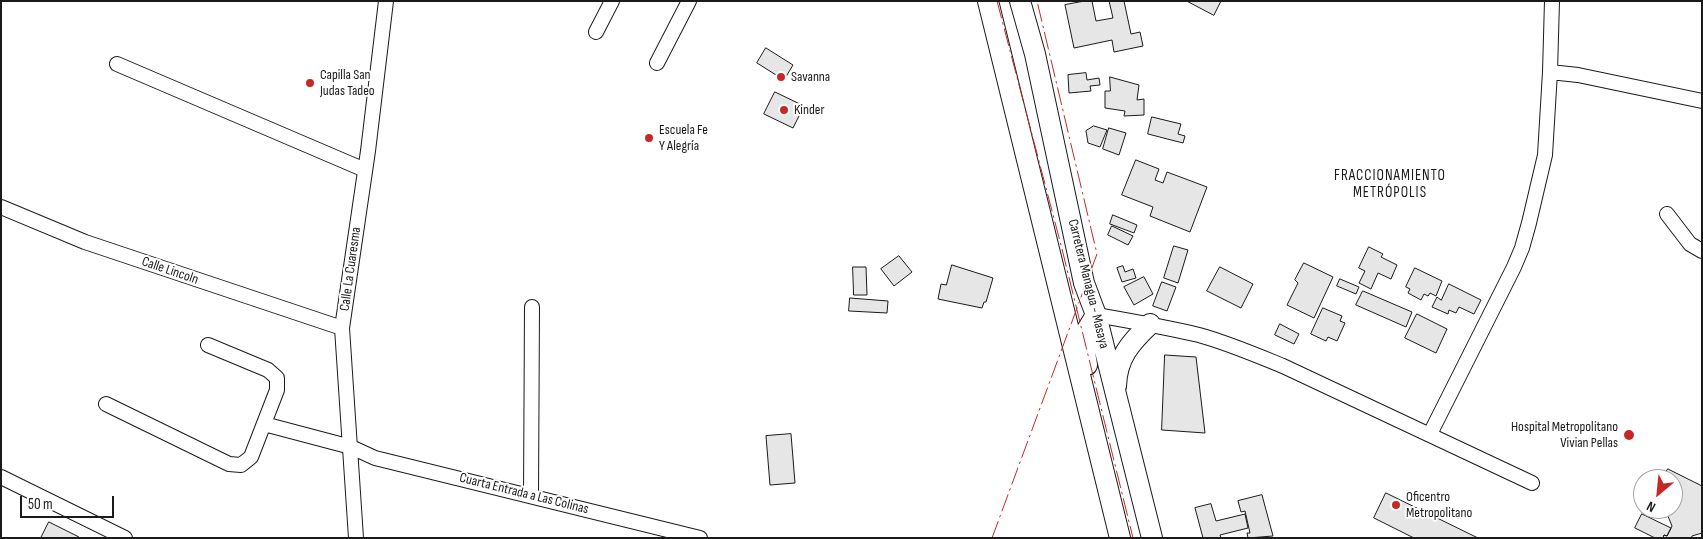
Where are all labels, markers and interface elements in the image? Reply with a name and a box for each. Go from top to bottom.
place label: Capilla San Judas Tadeo [320,67,375,100]
place label: Savanna [791,69,830,85]
marker: Savanna [775,71,787,83]
marker: Capilla San Judas Tadeo [304,77,316,89]
place label: Kinder [794,102,824,118]
marker: Kinder [778,104,790,116]
place label: Escuela Fe Y Alegría [659,122,708,154]
marker: Escuela Fe Y Alegría [643,132,655,144]
district label: FRACCIONAMIENTO METRÓPOLIS [1332,167,1448,202]
street label: Carretera Managua - Masaya [1064,218,1112,350]
street label: Calle La Cuaresma [337,226,365,312]
street label: Calle Lincoln [140,253,200,289]
place label: Hospital Metropolitano Vivian Pellas [1511,419,1618,452]
marker: Hospital Metropolitano Vivian Pellas [1622,428,1636,442]
north arrow [1633,469,1683,519]
street label: Cuarta Entrada a Las Colinas [458,470,590,518]
scale bar [22,486,116,518]
place label: Oficentro Metropolitano [1406,489,1472,522]
text: 50 m [28,495,53,514]
text: N [1644,498,1658,516]
marker: Oficentro Metropolitano [1390,499,1402,511]

